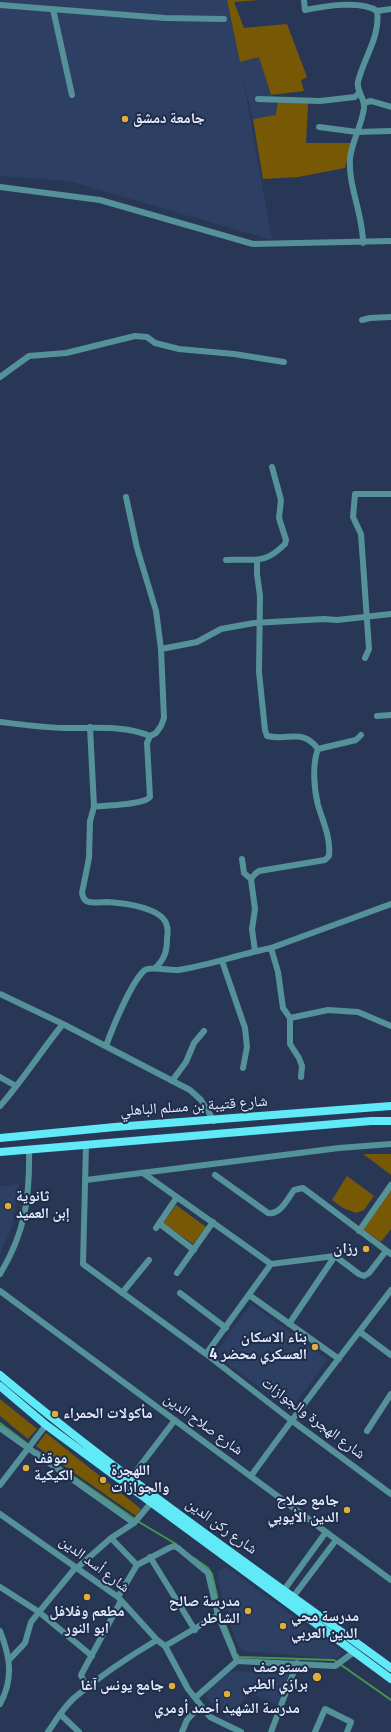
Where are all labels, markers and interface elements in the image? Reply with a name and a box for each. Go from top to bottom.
place label: جامعة دمشق [133,110,205,128]
marker: جامعة دمشق [120,114,130,124]
street label: شارع قتيبة بن مسلم الباهلي [120,1093,268,1121]
place label: ثانوية إبن العميد [16,1188,70,1223]
marker: ثانوية إبن العميد [3,1201,13,1211]
place label: رزان [333,1240,358,1258]
marker: رزان [361,1244,371,1254]
place label: بناء الاسكان العسكري محضر 4 [209,1329,307,1364]
marker: بناء الاسكان العسكري محضر 4 [310,1342,320,1352]
street label: شارع الهجرة والجوازات [258,1374,368,1464]
street label: شارع صلاح الدين [160,1390,246,1460]
place label: مأكولات الحمراء [63,1405,152,1423]
marker: مأكولات الحمراء [50,1409,60,1419]
place label: موقف الكيكية [34,1450,73,1485]
place label: اللهجرة والجوازات [111,1462,169,1497]
marker: موقف الكيكية [21,1463,31,1473]
marker: اللهجرة والجوازات [98,1475,108,1485]
place label: جامع صلاح الدين الأيوبي [267,1492,339,1527]
street label: شارع ركن الدين [182,1495,260,1559]
marker: جامع صلاح الدين الأيوبي [342,1505,352,1515]
street label: شارع أسد الدين [55,1533,133,1597]
marker: مطعم وفلافل ابو النور [82,1592,92,1602]
place label: مدرسة صالح الشاطر [169,1593,240,1628]
place label: مطعم وفلافل ابو النور [49,1603,125,1638]
marker: مدرسة صالح الشاطر [243,1606,253,1616]
place label: مدرسة محي الدين العربي [291,1608,359,1643]
marker: مدرسة محي الدين العربي [278,1621,288,1631]
place label: مستوصف برازي الطبي [242,1659,308,1694]
marker: مستوصف برازي الطبي [311,1671,323,1683]
place label: جامع يونس آغا [81,1677,164,1695]
marker: جامع يونس آغا [167,1681,177,1691]
marker: مدرسة الشهيد أحمد أومري [222,1689,232,1699]
place label: مدرسة الشهيد أحمد أومري [154,1700,300,1718]

